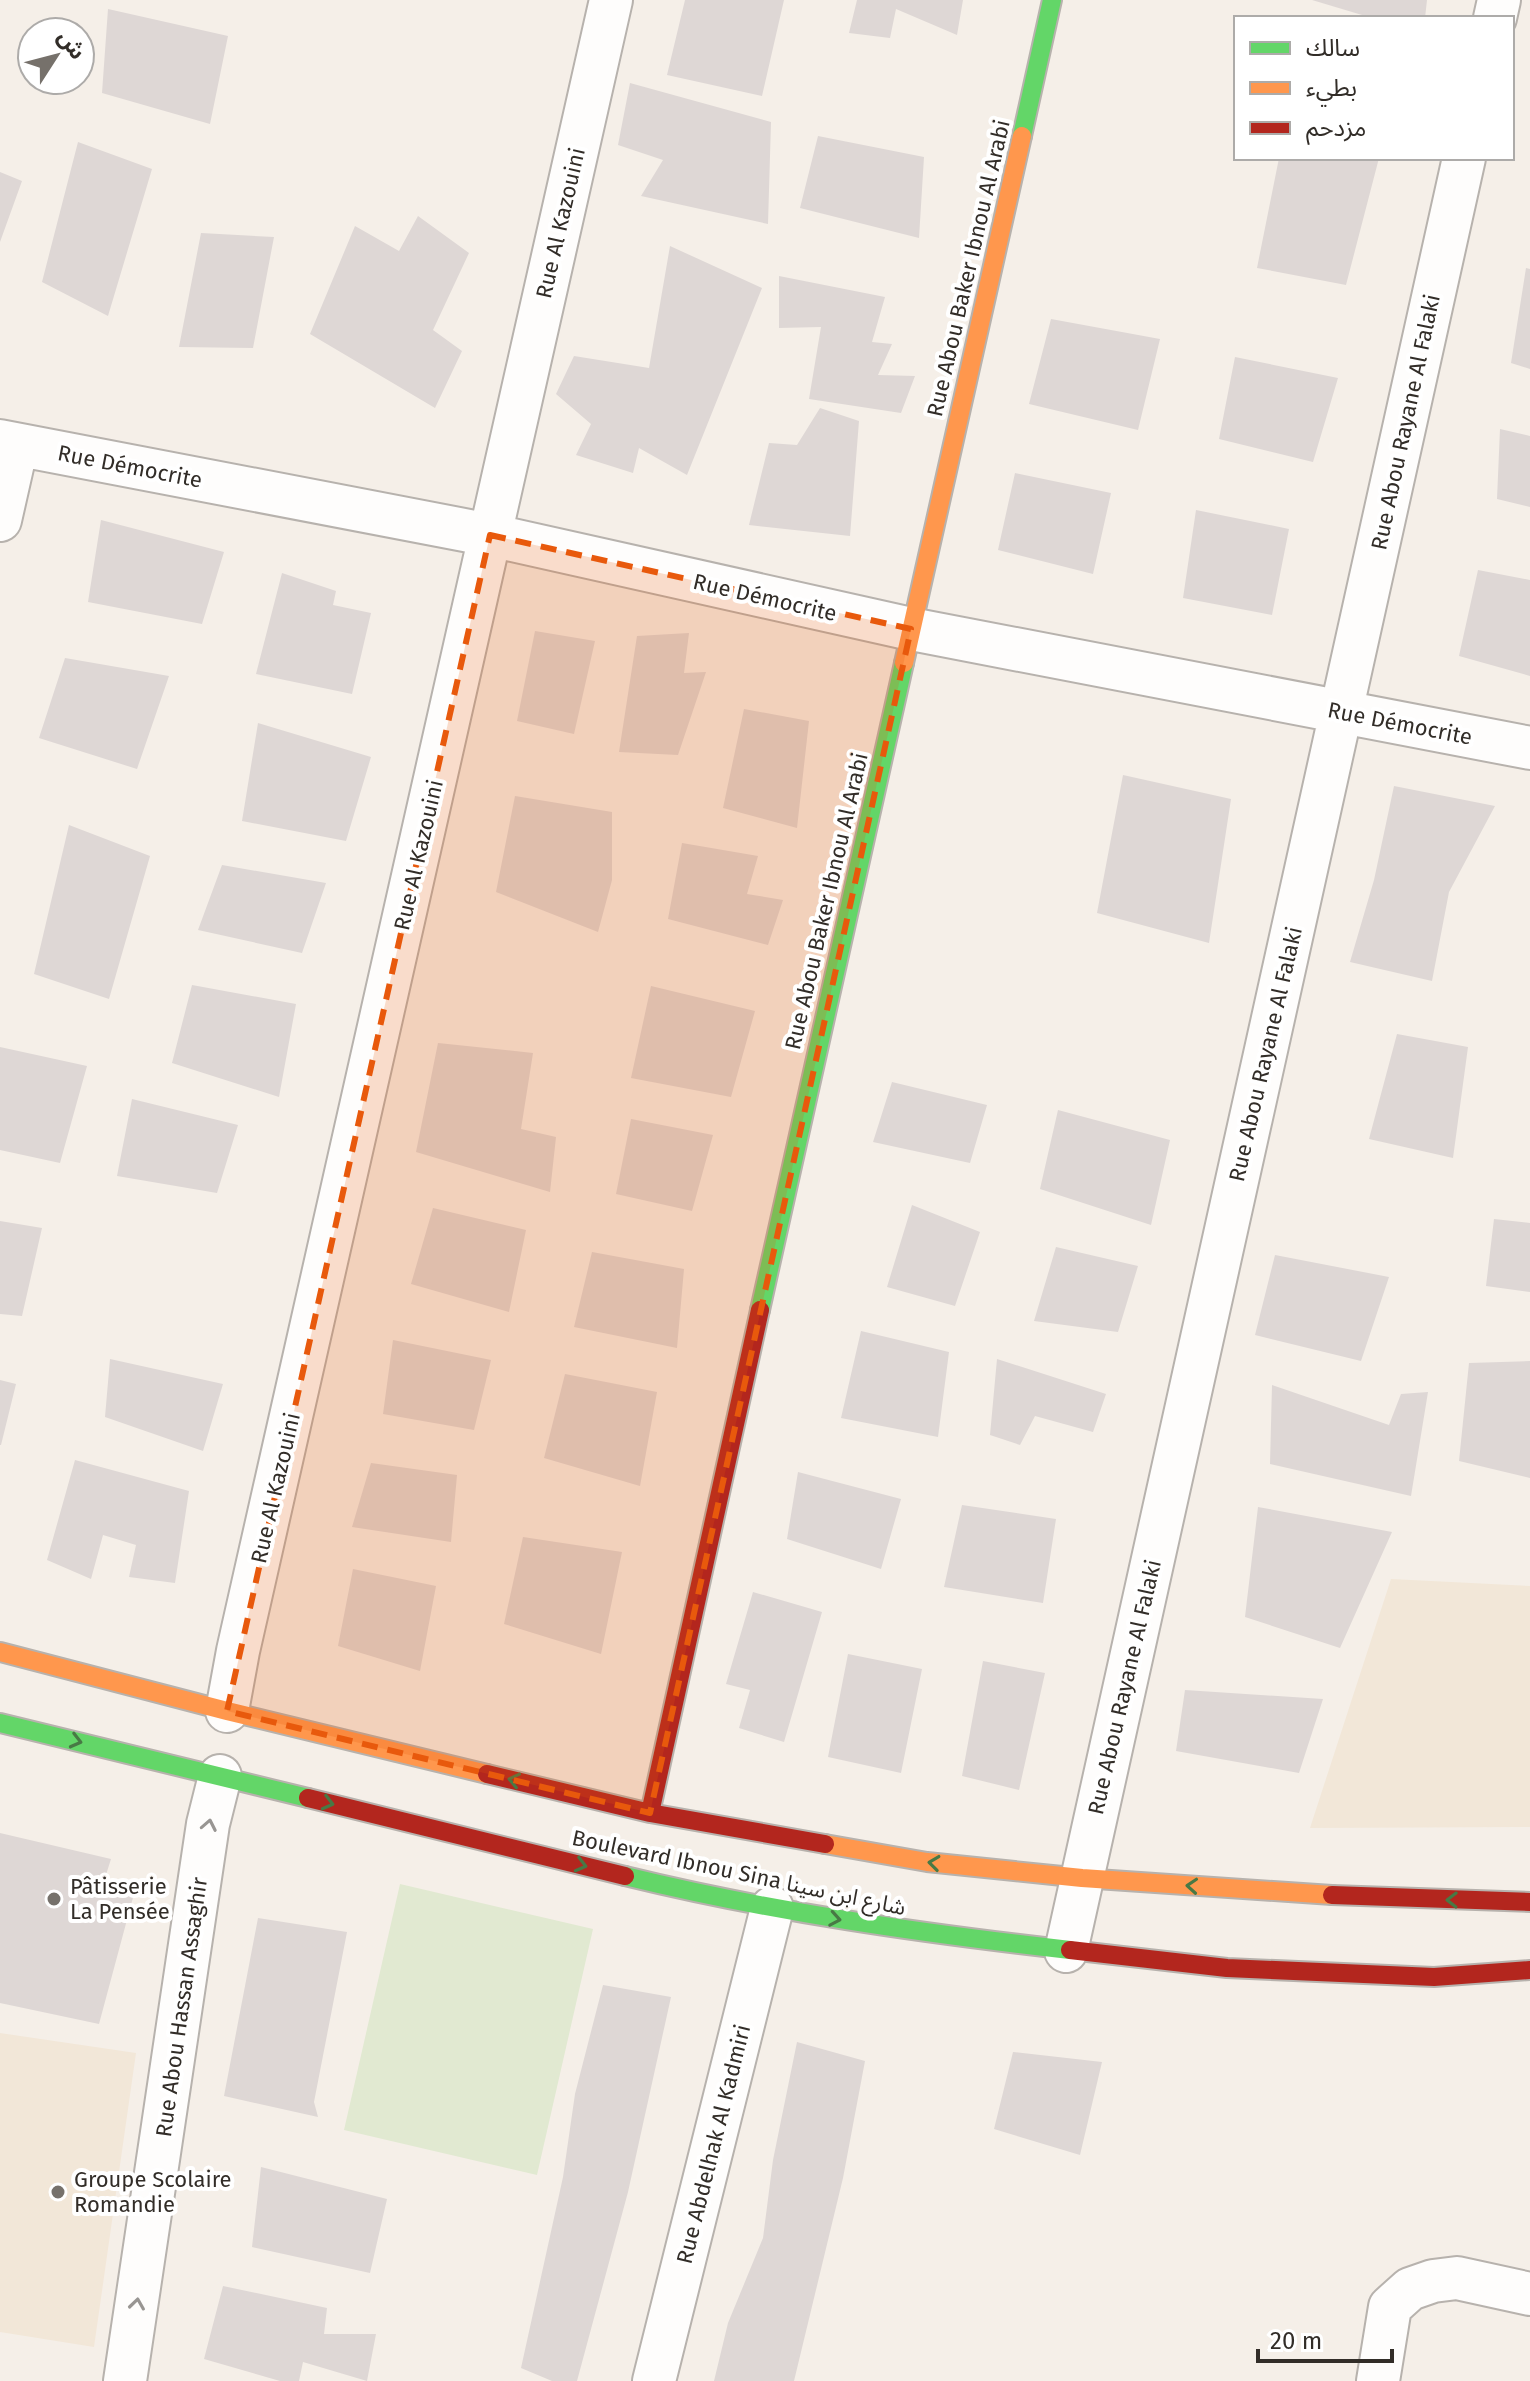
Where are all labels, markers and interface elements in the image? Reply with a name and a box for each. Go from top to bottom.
north arrow [16,16,96,96]
legend [1234,16,1514,160]
text: ش [52,24,92,65]
text: سالك [1306,34,1360,62]
text: بطيء [1306,74,1357,107]
text: مزدحم [1306,114,1366,145]
street label: Rue Abou Baker Ibnou Al Arabi [921,117,1016,419]
street label: Rue Al Kazouini [530,145,591,301]
street label: Rue Abou Rayane Al Falaki [1365,292,1446,552]
street label: Rue Démocrite [55,439,204,494]
street label: Rue Démocrite [690,568,839,627]
street label: Rue Démocrite [1325,696,1474,751]
street label: Rue Abou Baker Ibnou Al Arabi [779,750,874,1052]
street label: Rue Al Kazouini [388,777,449,933]
street label: Rue Abou Rayane Al Falaki [1223,924,1308,1184]
street label: Rue Al Kazouini [245,1410,306,1566]
street label: Rue Abou Rayane Al Falaki [1082,1557,1167,1817]
one-way arrow [68,1732,82,1749]
one-way arrow [507,1772,521,1789]
one-way arrow [321,1793,335,1810]
one-way arrow [199,1819,216,1832]
street label: Boulevard Ibnou Sina شارع ابن سينا [569,1824,908,1924]
one-way arrow [927,1854,940,1871]
one-way arrow [573,1855,587,1872]
place label: Pâtisserie La Pensée [70,1873,170,1925]
street label: Rue Abou Hassan Assaghir [150,1875,213,2139]
one-way arrow [1186,1878,1199,1895]
marker: Pâtisserie La Pensée [45,1890,63,1908]
one-way arrow [1445,1891,1458,1909]
one-way arrow [828,1909,842,1926]
street label: Rue Abdelhak Al Kadmiri [671,2022,756,2267]
place label: Groupe Scolaire Romandie [74,2166,232,2218]
marker: Groupe Scolaire Romandie [49,2183,67,2201]
one-way arrow [128,2297,145,2311]
scale bar [1258,2313,1392,2363]
text: 20 m [1270,2327,1322,2355]

